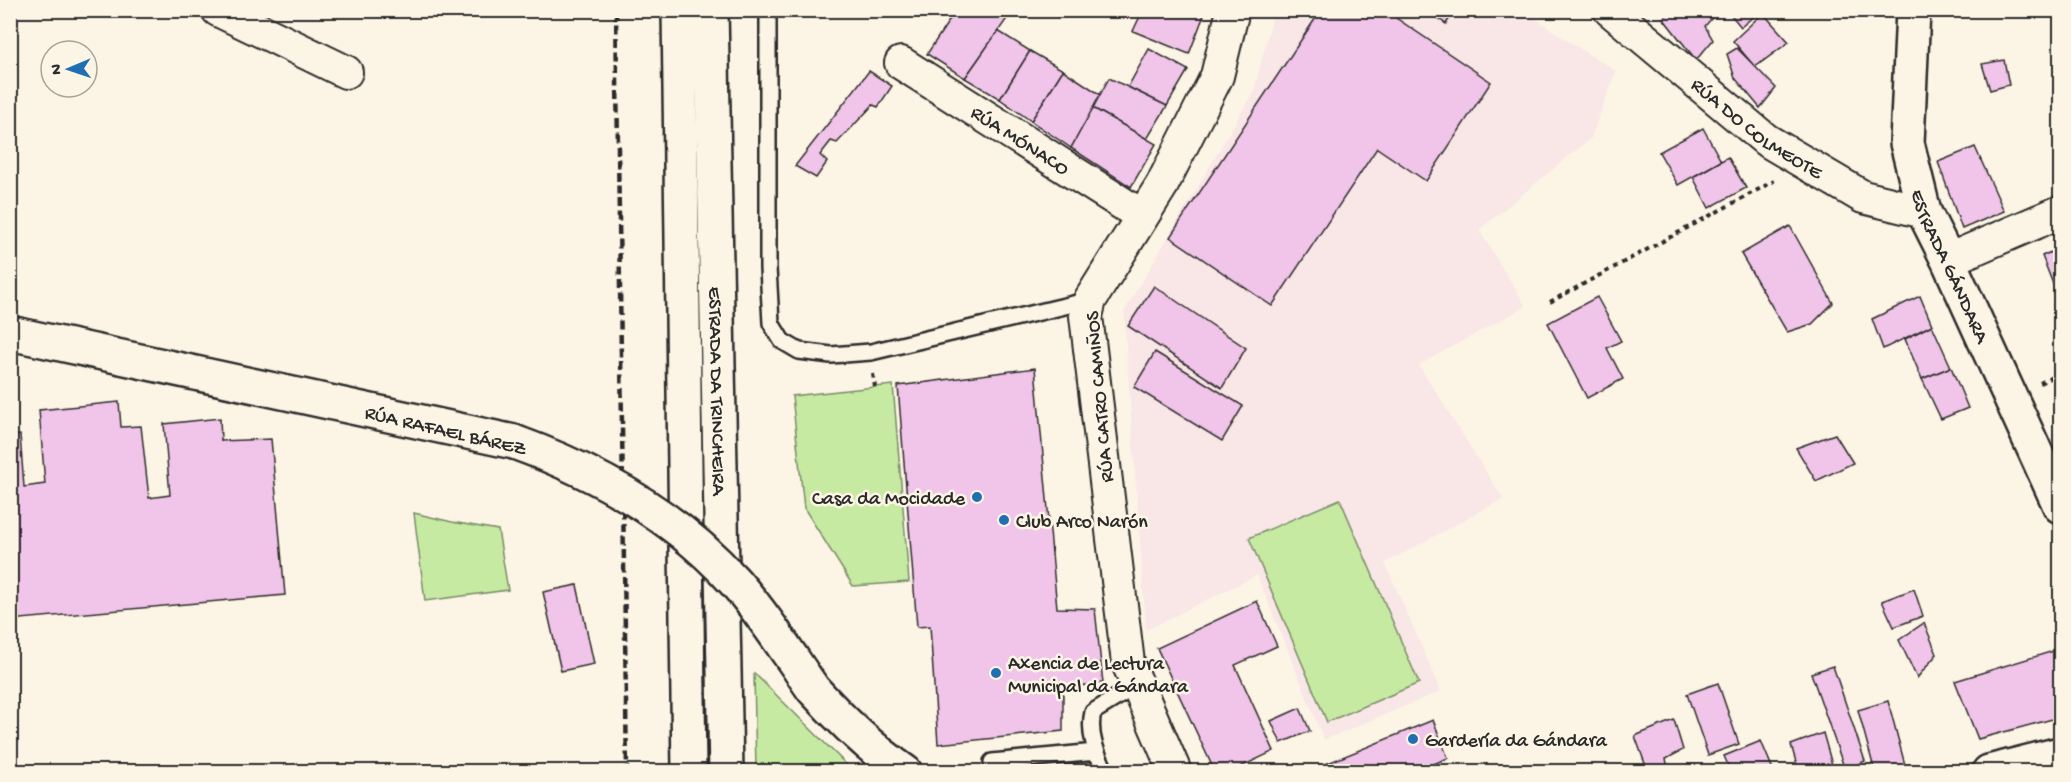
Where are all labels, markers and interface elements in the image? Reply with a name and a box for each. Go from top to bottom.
north arrow [39,39,99,99]
text: N [48,63,67,75]
street label: RÚA DO COLMEOTE [1685,75,1827,186]
street label: RÚA MÓNACO [965,102,1073,182]
street label: ESTRADA GÁNDARA [1904,188,1993,348]
street label: ESTRADA DA TRINCHEIRA [701,286,729,497]
street label: RÚA CATRO CAMIÑOS [1081,309,1120,483]
street label: RÚA RAFAEL BÁREZ [362,401,530,462]
place label: Casa da Mocidade [812,489,966,512]
marker: Casa da Mocidade [970,490,984,504]
place label: Club Arco Narón [1016,512,1148,535]
marker: Club Arco Narón [997,513,1011,527]
place label: Axencia de Lectura Municipal da Gándara [1008,654,1189,700]
marker: Axencia de Lectura Municipal da Gándara [989,666,1003,680]
place label: Gardería da Gándara [1425,731,1608,754]
marker: Gardería da Gándara [1406,732,1420,746]

